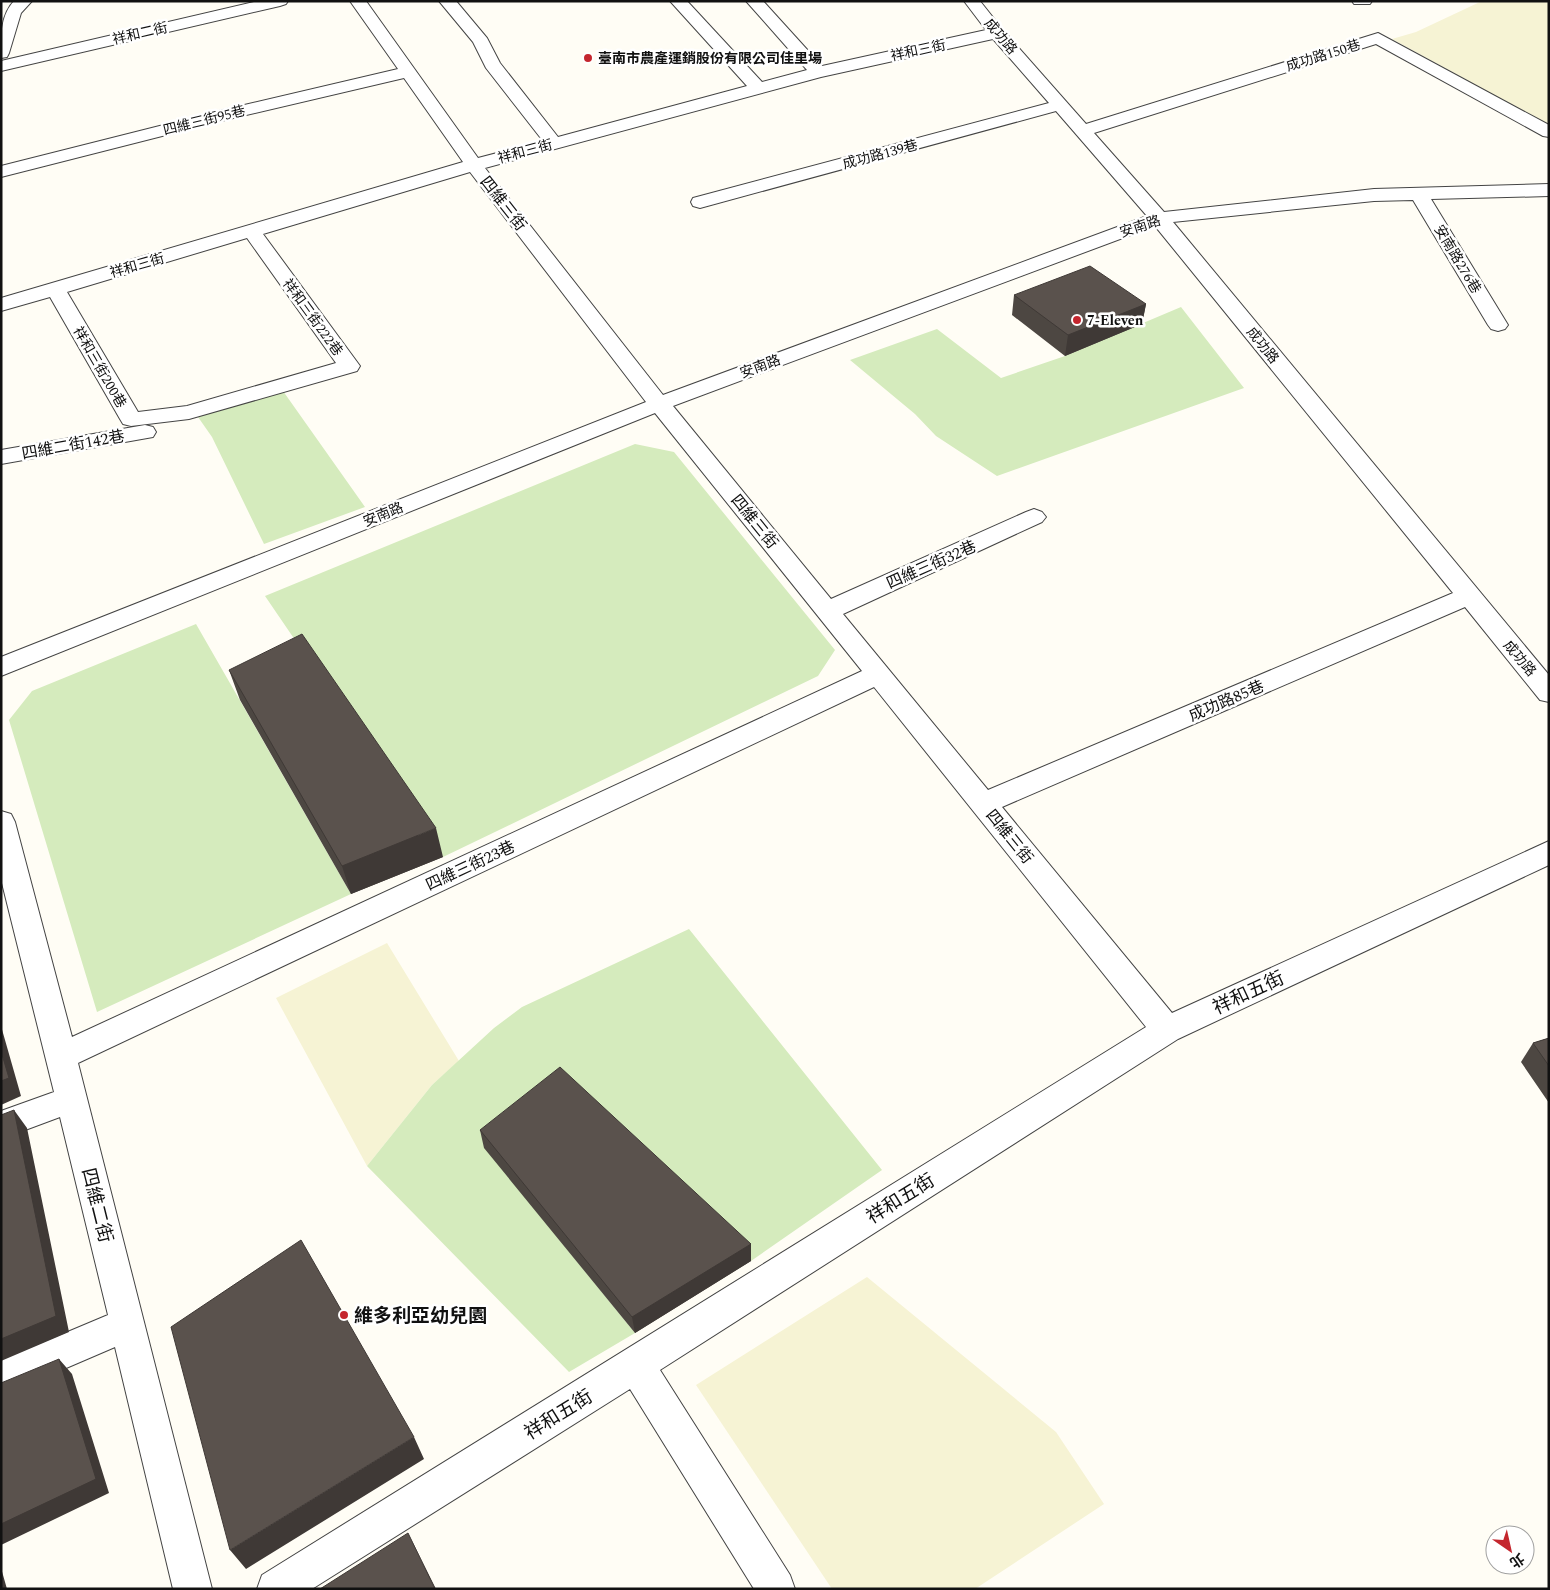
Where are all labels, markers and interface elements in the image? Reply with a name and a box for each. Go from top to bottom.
street label: 成功路 [979,13,1022,59]
street label: 祥和二街 [110,17,170,50]
street label: 祥和三街 [889,34,948,67]
street label: 成功路150巷 [1283,34,1363,77]
place label: 臺南市農產運銷股份有限公司佳里場 [598,48,822,69]
marker: 臺南市農產運銷股份有限公司佳里場 [582,52,594,64]
street label: 四維三街95巷 [161,100,247,141]
street label: 祥和三街 [495,134,555,169]
street label: 成功路139巷 [840,134,920,175]
street label: 四維三街 [474,171,532,236]
street label: 安南路 [1117,210,1163,243]
street label: 安南路276巷 [1429,221,1486,298]
street label: 祥和三街 [107,248,167,283]
street label: 祥和三街222巷 [277,274,348,360]
place label: 7-Eleven [1087,310,1144,331]
marker: 7-Eleven [1071,314,1083,326]
street label: 成功路 [1241,322,1284,368]
street label: 祥和三街200巷 [68,323,131,412]
street label: 安南路 [737,349,783,384]
street label: 四維二街142巷 [20,424,126,466]
street label: 四維三街 [725,489,784,554]
street label: 安南路 [360,497,407,532]
street label: 四維三街32巷 [883,534,980,595]
street label: 成功路 [1498,635,1541,681]
street label: 成功路85巷 [1185,674,1268,728]
street label: 四維三街 [980,804,1039,869]
street label: 四維三街23巷 [422,835,519,897]
street label: 祥和五街 [1208,964,1289,1023]
street label: 四維二街 [73,1165,120,1246]
street label: 祥和五街 [861,1167,941,1232]
place label: 維多利亞幼兒園 [354,1302,487,1331]
marker: 維多利亞幼兒園 [338,1309,350,1321]
street label: 祥和五街 [519,1383,599,1448]
north arrow [1485,1525,1535,1575]
text: 北 [1505,1548,1529,1573]

